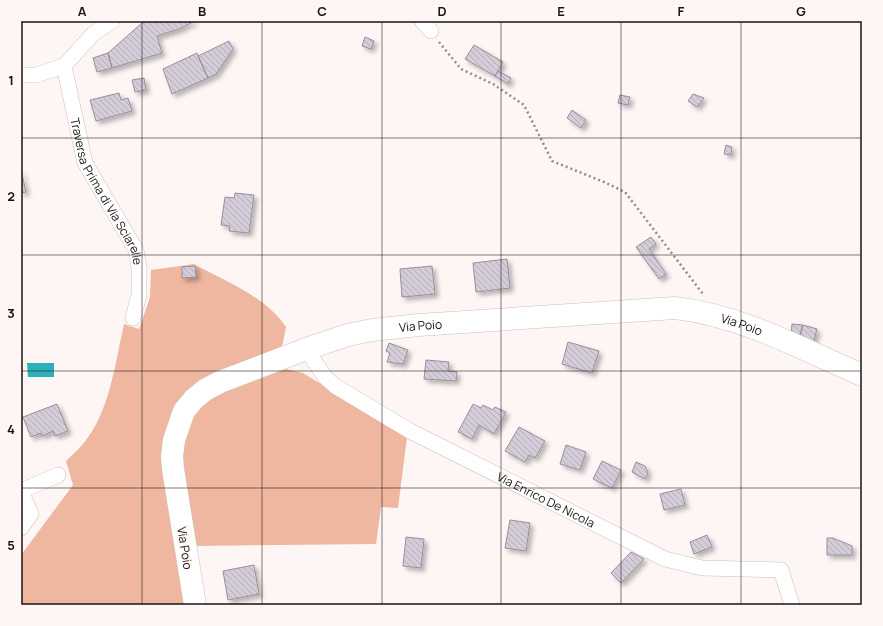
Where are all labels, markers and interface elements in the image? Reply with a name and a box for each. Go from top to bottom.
text: A [78,2,87,20]
text: B [198,2,206,20]
text: C [317,2,327,20]
text: D [437,2,447,20]
text: E [557,2,565,20]
text: F [678,2,685,20]
text: G [796,2,806,20]
text: 1 [8,71,14,89]
street label: Traversa Prima di Via Sciarelle [67,116,147,266]
text: 2 [7,187,15,205]
text: 3 [7,304,15,322]
street label: Via Poio [719,309,765,339]
street label: Via Poio [398,315,442,336]
text: 4 [7,420,15,438]
street label: Via Enrico De Nicola [494,468,598,531]
street label: Via Poio [173,525,197,571]
text: 5 [7,536,15,554]

